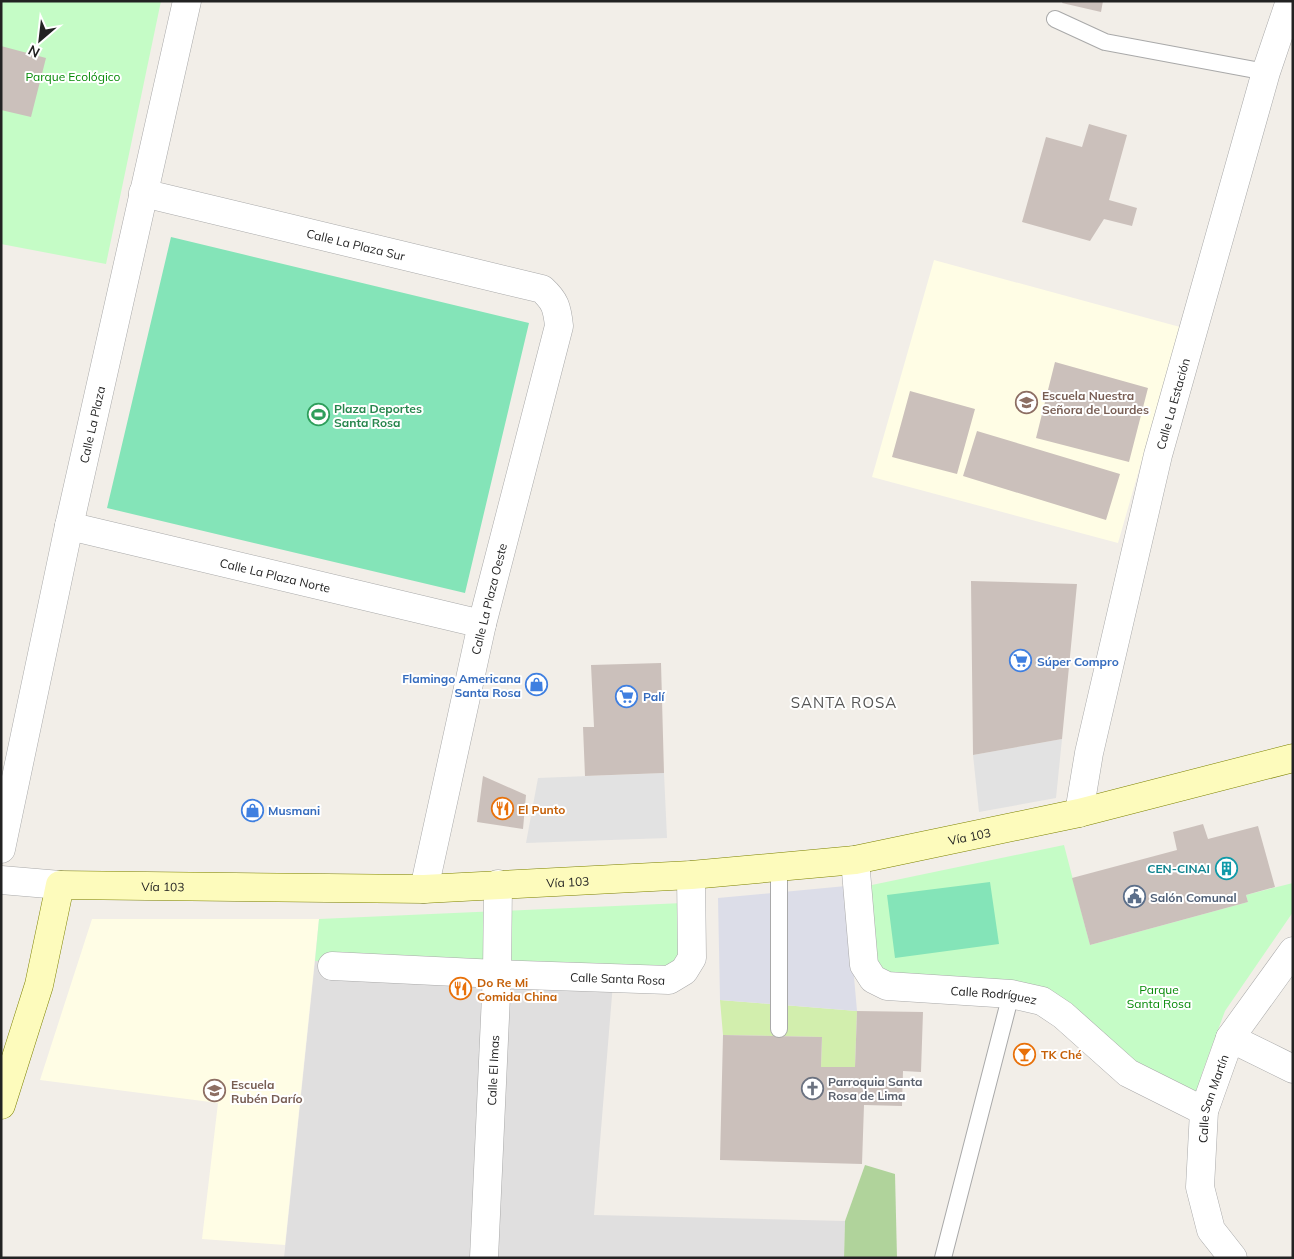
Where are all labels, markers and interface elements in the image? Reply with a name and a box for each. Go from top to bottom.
north arrow [15,15,65,65]
text: N [25,41,43,62]
park label: Parque Ecológico [26,69,121,84]
street label: Calle La Plaza Sur [305,225,407,263]
street label: Calle La Estación [1152,356,1193,451]
street label: Calle La Plaza [76,385,108,465]
place label: Escuela Nuestra Señora de Lourdes [1042,388,1149,417]
school or university icon: Escuela Nuestra Señora de Lourdes [1014,390,1038,414]
place label: Plaza Deportes Santa Rosa [334,401,422,430]
sports icon: Plaza Deportes Santa Rosa [306,403,330,427]
street label: Calle La Plaza Oeste [468,542,510,656]
street label: Calle La Plaza Norte [219,555,332,595]
supermarket icon: Súper Compro [1009,649,1033,673]
place label: Súper Compro [1037,654,1119,669]
place label: Flamingo Americana Santa Rosa [402,671,521,700]
shop icon: Flamingo Americana Santa Rosa [525,673,549,697]
supermarket icon: Palí [615,684,639,708]
place label: Palí [643,689,665,704]
district label: SANTA ROSA [791,693,897,712]
restaurant icon: El Punto [490,797,514,821]
shop icon: Musmani [240,798,264,822]
place label: El Punto [518,802,565,817]
place label: Musmani [268,803,320,818]
street label: Vía 103 [947,824,992,848]
building icon: CEN-CINAI [1214,856,1238,880]
place label: CEN-CINAI [1147,861,1210,876]
street label: Vía 103 [546,873,590,890]
street label: Vía 103 [141,878,185,894]
public building icon: Salón Comunal [1122,885,1146,909]
place label: Salón Comunal [1150,890,1237,905]
street label: Calle Santa Rosa [570,969,666,987]
place label: Do Re Mi Comida China [477,975,557,1004]
restaurant icon: Do Re Mi Comida China [449,977,473,1001]
park label: Parque Santa Rosa [1127,982,1191,1011]
street label: Calle Rodríguez [950,983,1039,1007]
street label: Calle El Imas [483,1035,502,1106]
bar icon: TK Ché [1013,1042,1037,1066]
place label: TK Ché [1041,1047,1082,1062]
street label: Calle San Martín [1195,1052,1231,1143]
place label: Parroquia Santa Rosa de Lima [828,1074,922,1103]
church icon: Parroquia Santa Rosa de Lima [800,1076,824,1100]
place label: Escuela Rubén Darío [231,1077,303,1106]
school or university icon: Escuela Rubén Darío [203,1079,227,1103]

